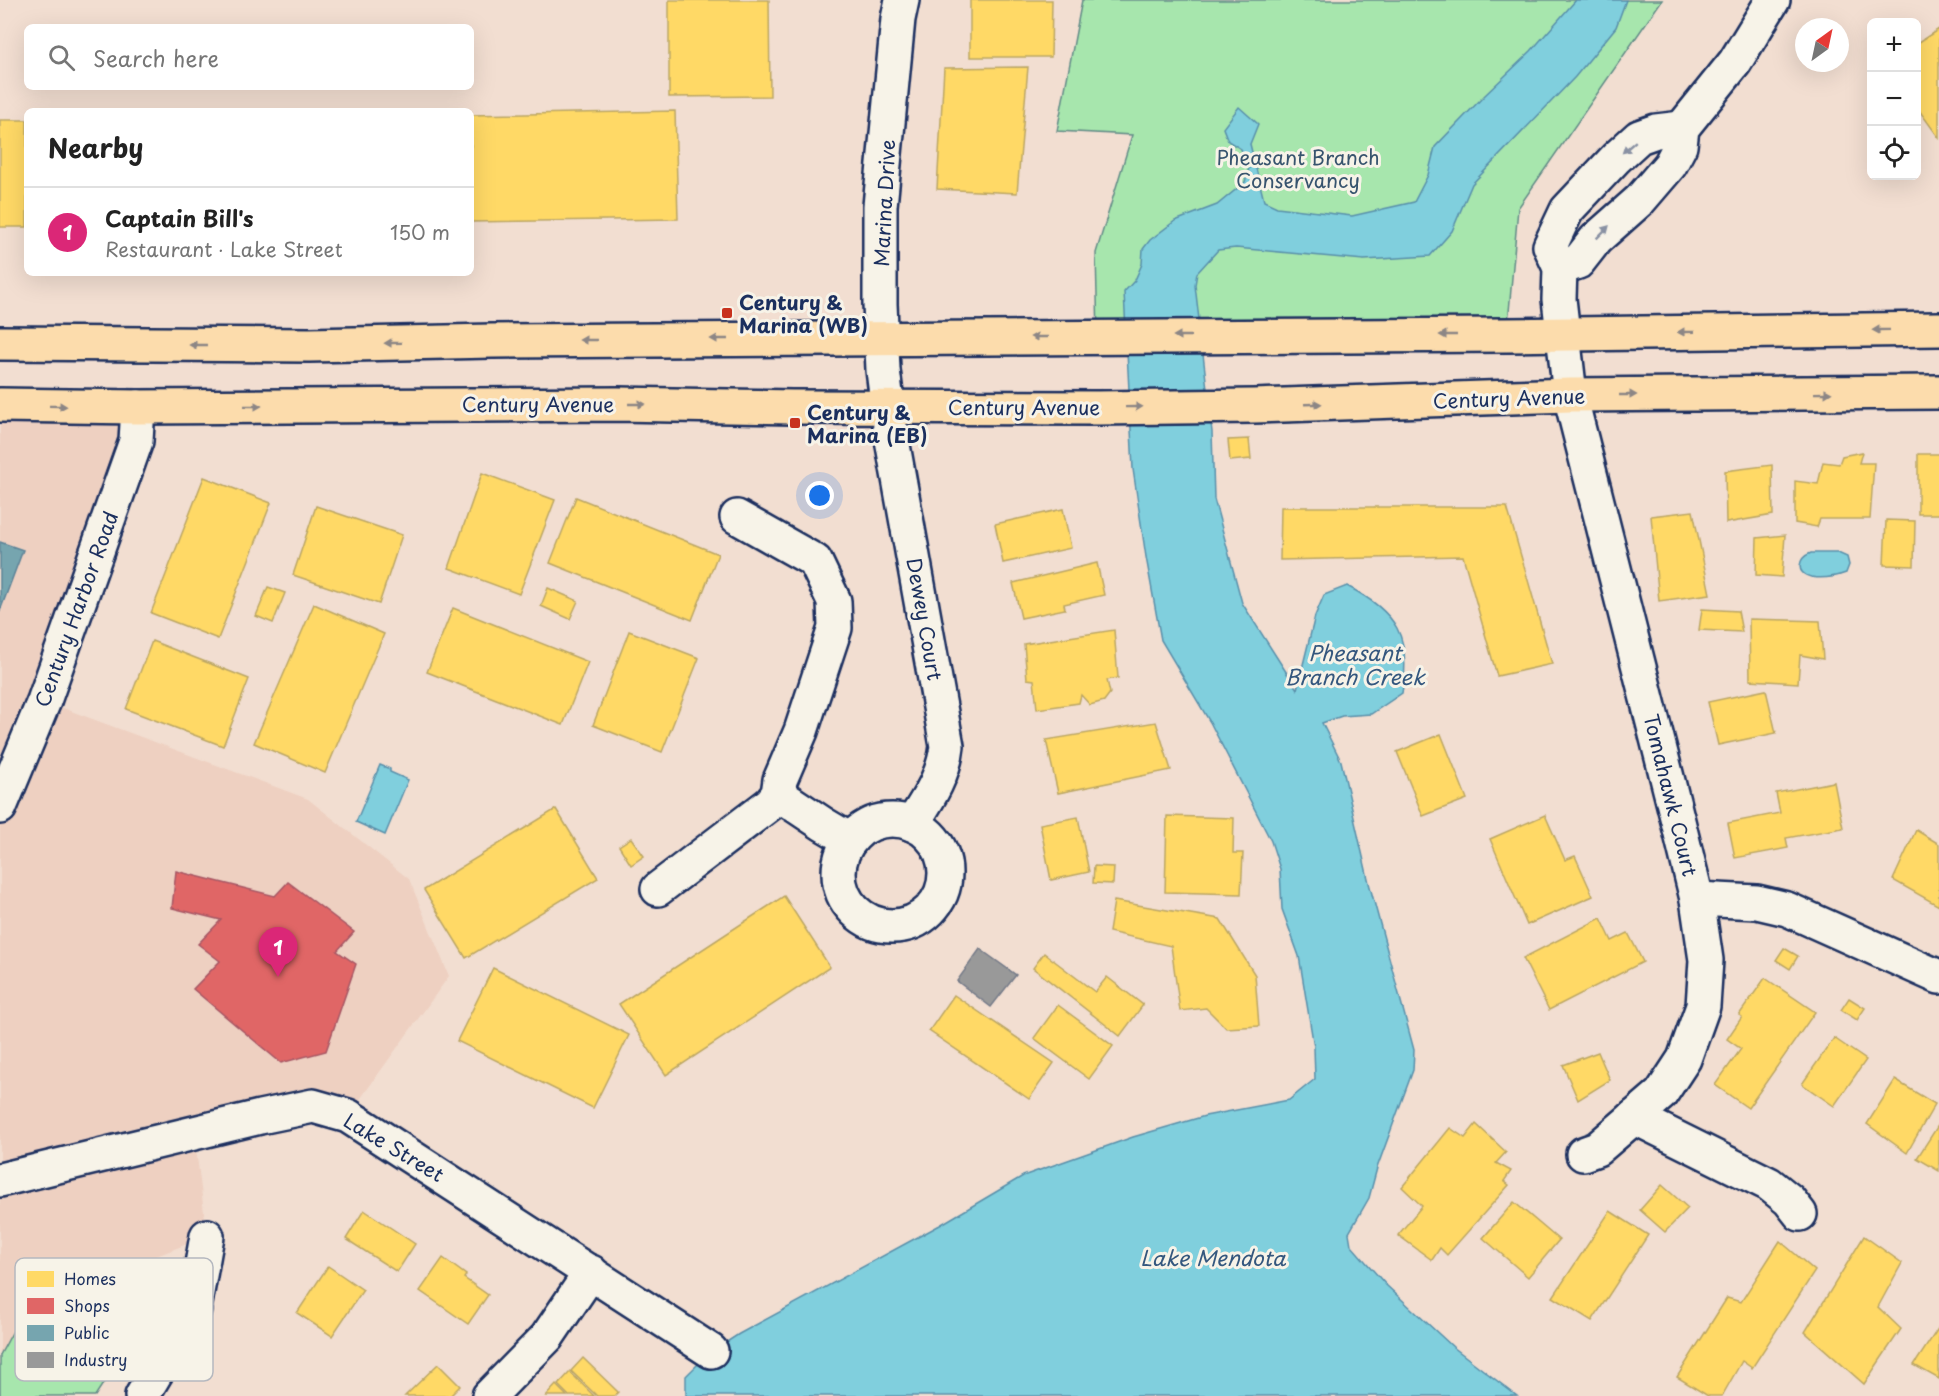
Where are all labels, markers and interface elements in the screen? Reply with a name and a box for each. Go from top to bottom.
north arrow [1795,18,1849,72]
map controls [1867,18,1921,180]
button: + [1867,18,1921,72]
search box [24,24,474,90]
icon: search [45,41,78,74]
text: Search here [93,41,219,74]
button: − [1867,72,1921,126]
button: locate [1867,126,1921,180]
text: Nearby [48,128,143,167]
street label: Marina Drive [866,139,902,267]
one-way arrow [1621,140,1637,153]
park label: Pheasant Branch Conservancy [1216,142,1380,195]
text: Captain Bill's [105,201,254,234]
text: 1 [63,217,72,247]
text: 150 m [390,217,450,247]
one-way arrow [1596,225,1610,239]
text: Restaurant · Lake Street [105,234,343,264]
place label: Century & Marina (WB) [739,287,868,340]
marker: Century & Marina (WB) [720,306,734,320]
one-way arrow [1871,325,1890,335]
one-way arrow [1676,327,1695,337]
one-way arrow [1439,330,1458,340]
one-way arrow [1172,331,1191,341]
one-way arrow [1030,332,1049,342]
one-way arrow [709,334,728,344]
one-way arrow [579,335,598,345]
one-way arrow [384,338,403,348]
one-way arrow [189,340,208,350]
street label: Century Avenue [1432,380,1586,416]
one-way arrow [1814,388,1833,398]
street label: Century Avenue [462,389,614,419]
one-way arrow [1619,390,1638,400]
street label: Century Avenue [948,392,1100,422]
place label: Century & Marina (EB) [807,397,928,450]
one-way arrow [628,399,647,409]
one-way arrow [1303,399,1322,408]
one-way arrow [49,401,68,411]
one-way arrow [244,401,263,411]
one-way arrow [1125,402,1144,412]
marker: Century & Marina (EB) [788,416,802,430]
your location [805,481,834,510]
street label: Century Harbor Road [27,507,125,711]
street label: Dewey Court [899,555,951,683]
water label: Pheasant Branch Creek [1285,636,1426,692]
street label: Tomahawk Court [1636,711,1706,879]
pin: 1 [258,928,298,977]
street label: Lake Street [338,1105,450,1189]
water label: Lake Mendota [1140,1241,1287,1273]
legend [15,1258,213,1381]
text: Homes [64,1266,116,1290]
text: Shops [64,1293,110,1317]
text: Public [64,1320,109,1344]
text: Industry [64,1347,127,1371]

